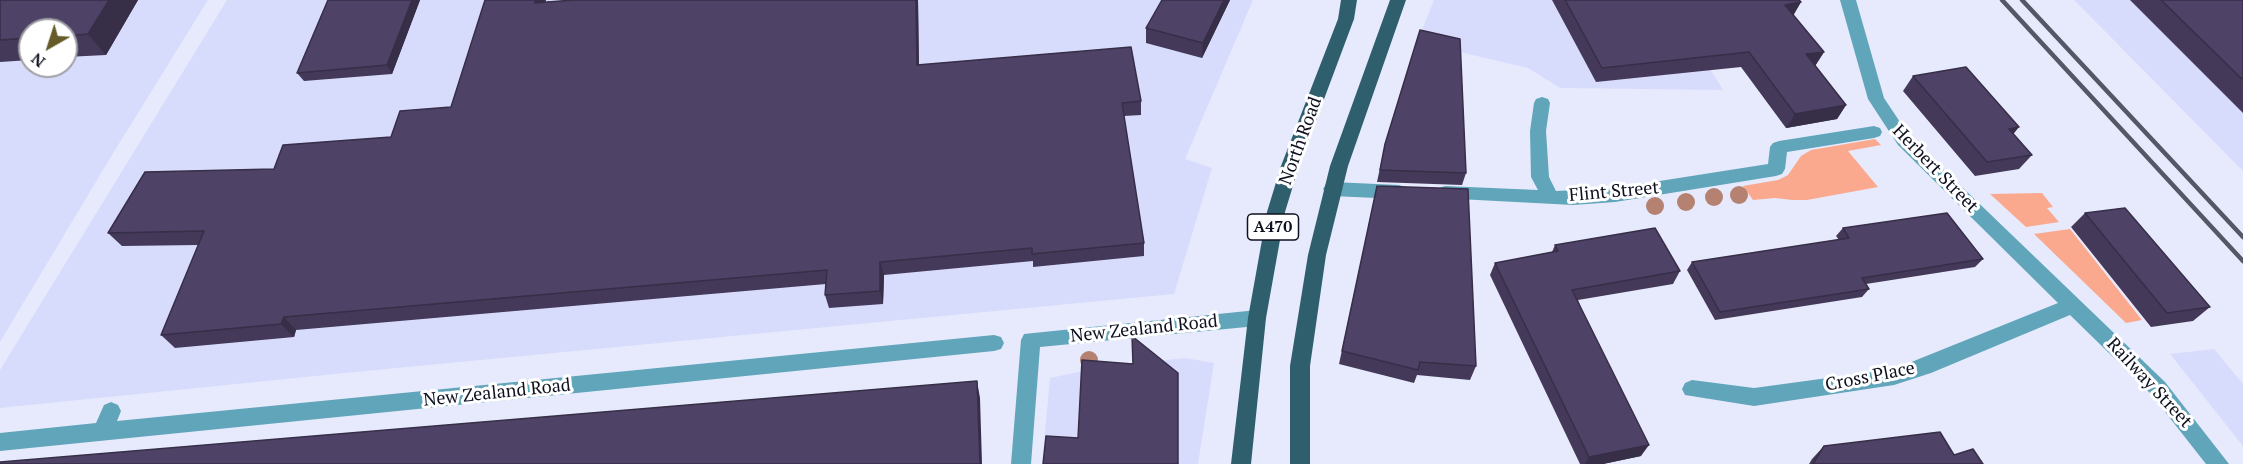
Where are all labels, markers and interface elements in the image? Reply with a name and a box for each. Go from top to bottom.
north arrow [18,18,78,78]
text: N [26,48,50,73]
street label: North Road [1275,94,1327,188]
street label: Herbert Street [1888,121,1982,217]
street label: Flint Street [1568,177,1660,207]
road number: A470 [1248,214,1298,240]
street label: New Zealand Road [1069,311,1219,347]
street label: Railway Street [2102,334,2196,432]
street label: Cross Place [1823,358,1917,396]
street label: New Zealand Road [422,375,572,411]

